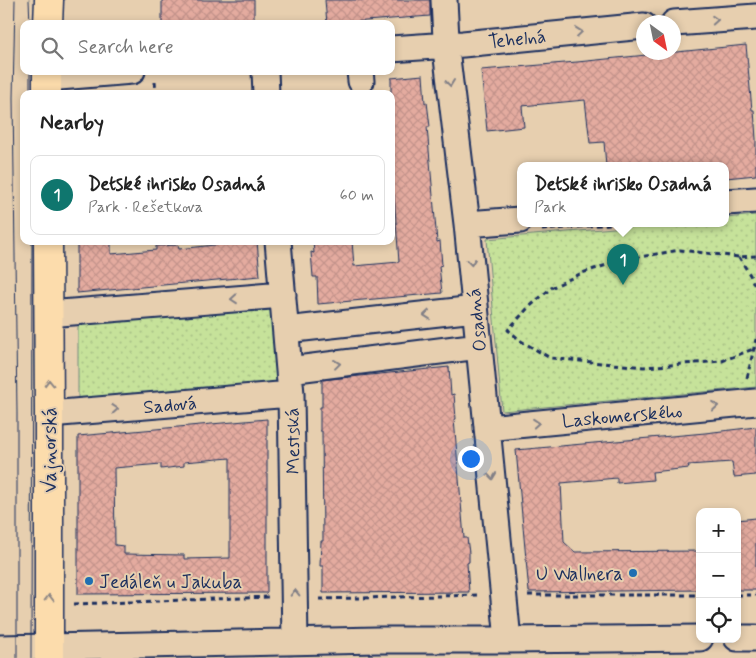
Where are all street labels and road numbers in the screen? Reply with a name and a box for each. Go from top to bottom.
street label: Tehelná [487,24,547,55]
street label: Osadná [462,287,493,353]
street label: Sadová [142,391,198,420]
street label: Laskomerského [561,399,684,434]
street label: Vajnorská [38,407,64,493]
street label: Mestská [280,407,307,475]

